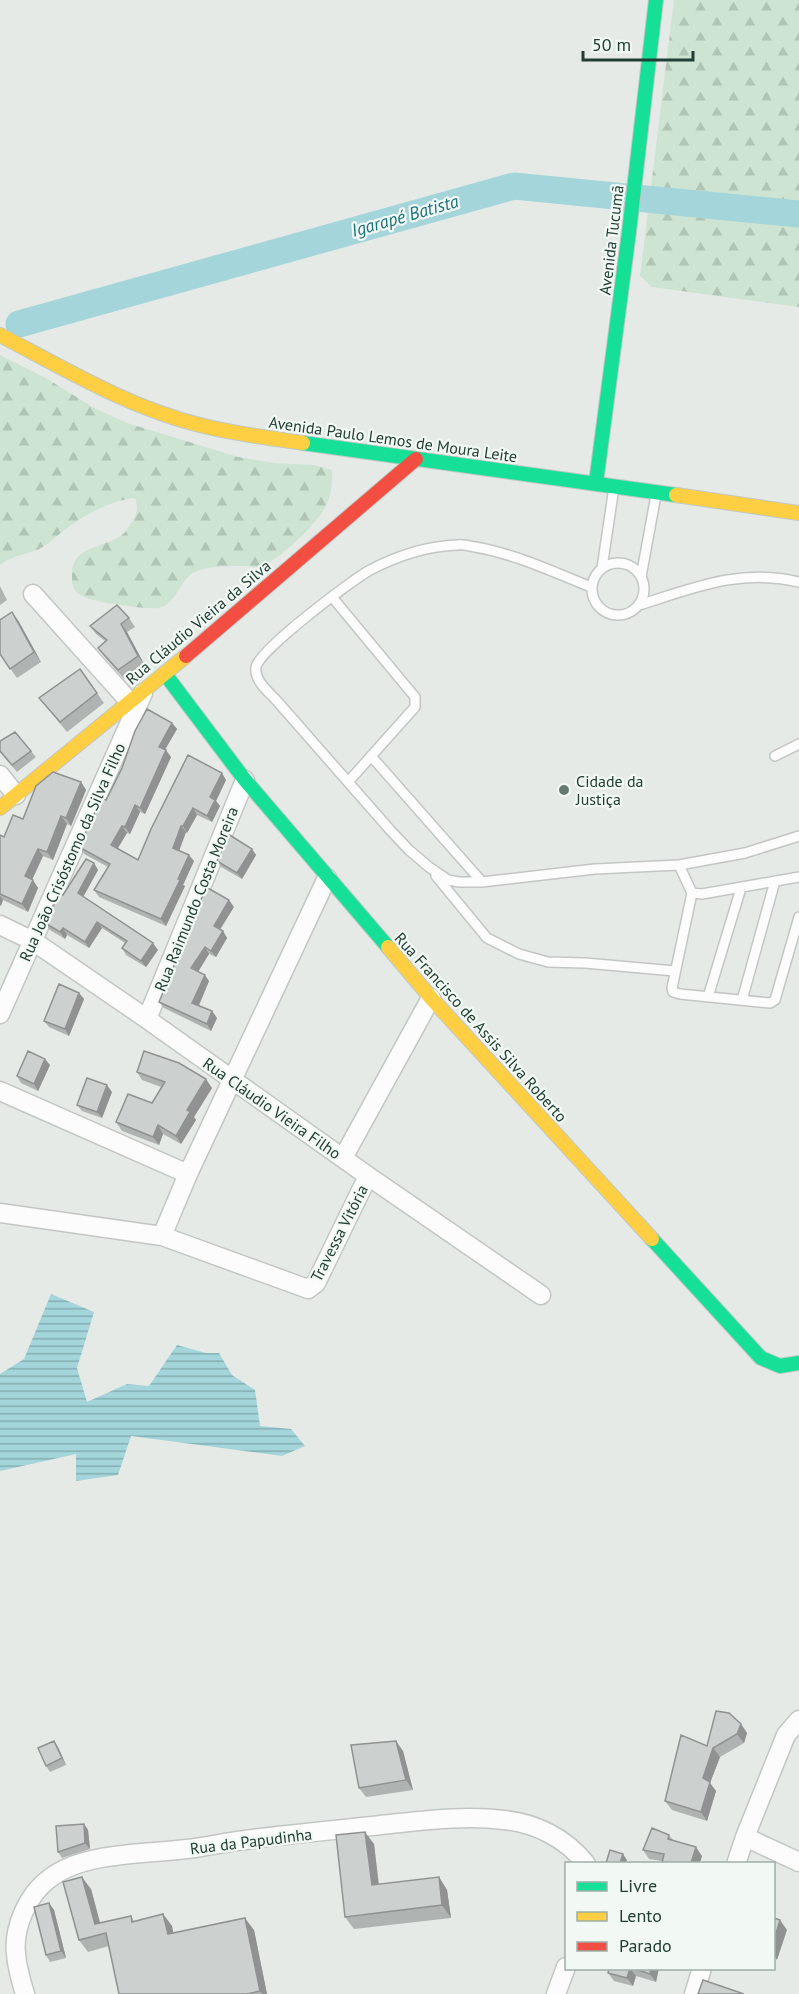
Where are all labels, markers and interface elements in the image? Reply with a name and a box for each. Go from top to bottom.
scale bar [583,24,692,62]
text: 50 m [592,33,631,56]
street label: Avenida Tucumã [594,184,628,296]
water label: Igarapé Batista [349,189,461,242]
street label: Avenida Paulo Lemos de Moura Leite [268,412,518,466]
street label: Rua Cláudio Vieira da Silva [121,555,275,689]
street label: Rua João Crisóstomo da Silva Filho [15,740,129,964]
place label: Cidade da Justiça [575,771,644,809]
marker: Cidade da Justiça [557,783,571,797]
street label: Rua Raimundo Costa Moreira [150,804,242,994]
street label: Rua Francisco de Assis Silva Roberto [390,928,572,1126]
street label: Rua Cláudio Vieira Filho [199,1053,345,1163]
street label: Travessa Vitória [306,1181,372,1285]
street label: Rua da Papudinha [189,1824,313,1858]
legend [565,1862,775,1970]
text: Livre [619,1874,657,1897]
text: Lento [619,1904,662,1927]
text: Parado [619,1934,672,1957]

